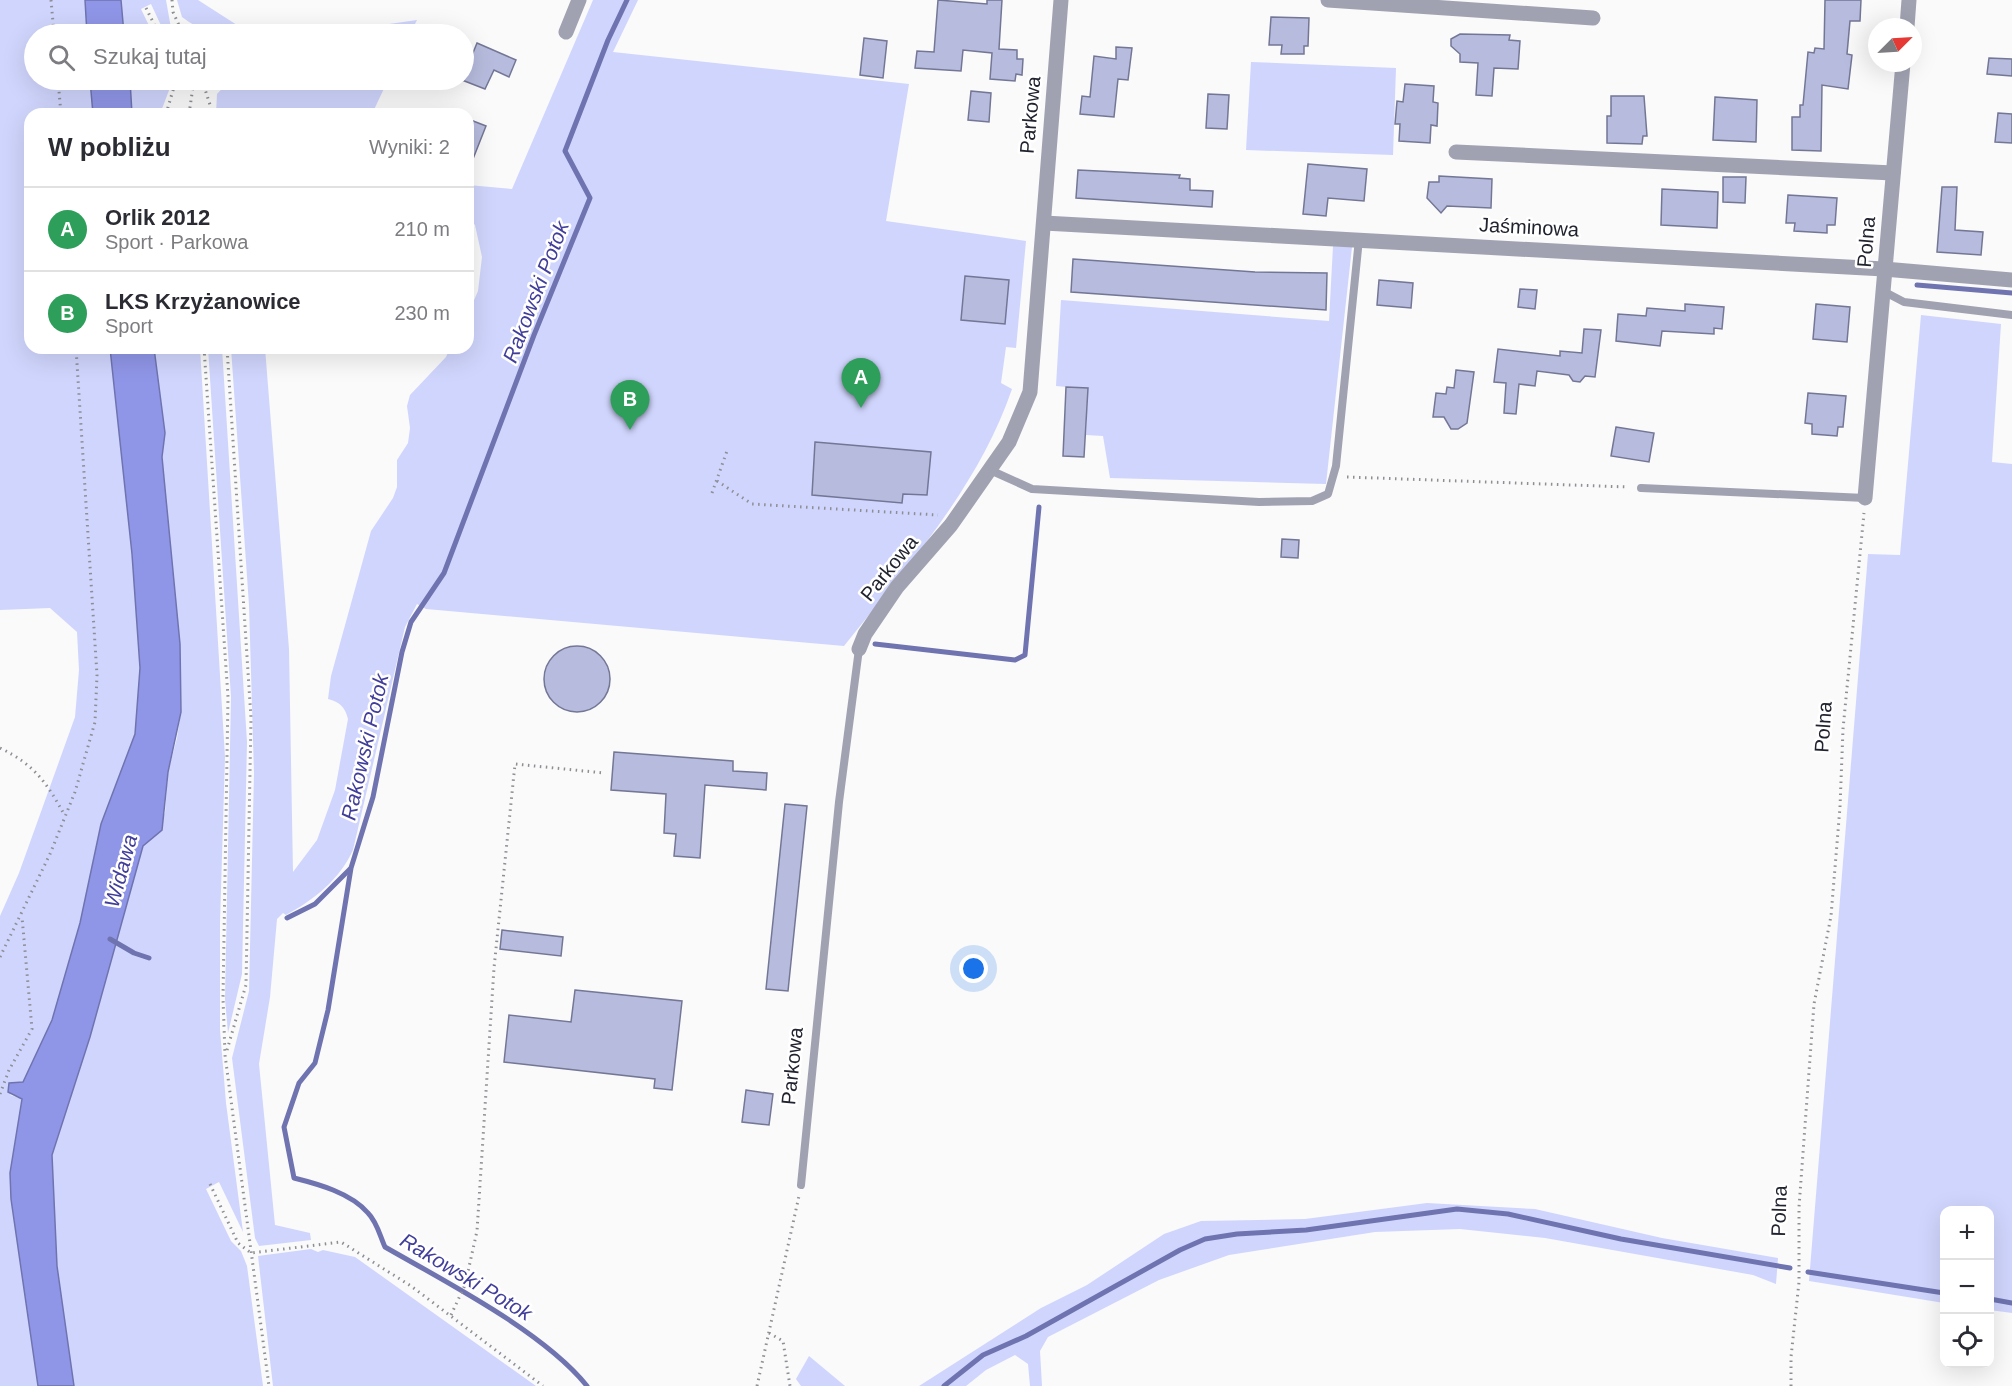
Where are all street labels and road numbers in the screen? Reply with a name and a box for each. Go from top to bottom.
street label: Parkowa [1016,74,1044,155]
street label: Jaśminowa [1478,213,1580,241]
street label: Polna [1853,215,1879,268]
street label: Parkowa [856,530,923,605]
street label: Polna [1810,700,1836,753]
street label: Parkowa [777,1025,807,1106]
street label: Polna [1767,1184,1791,1237]

